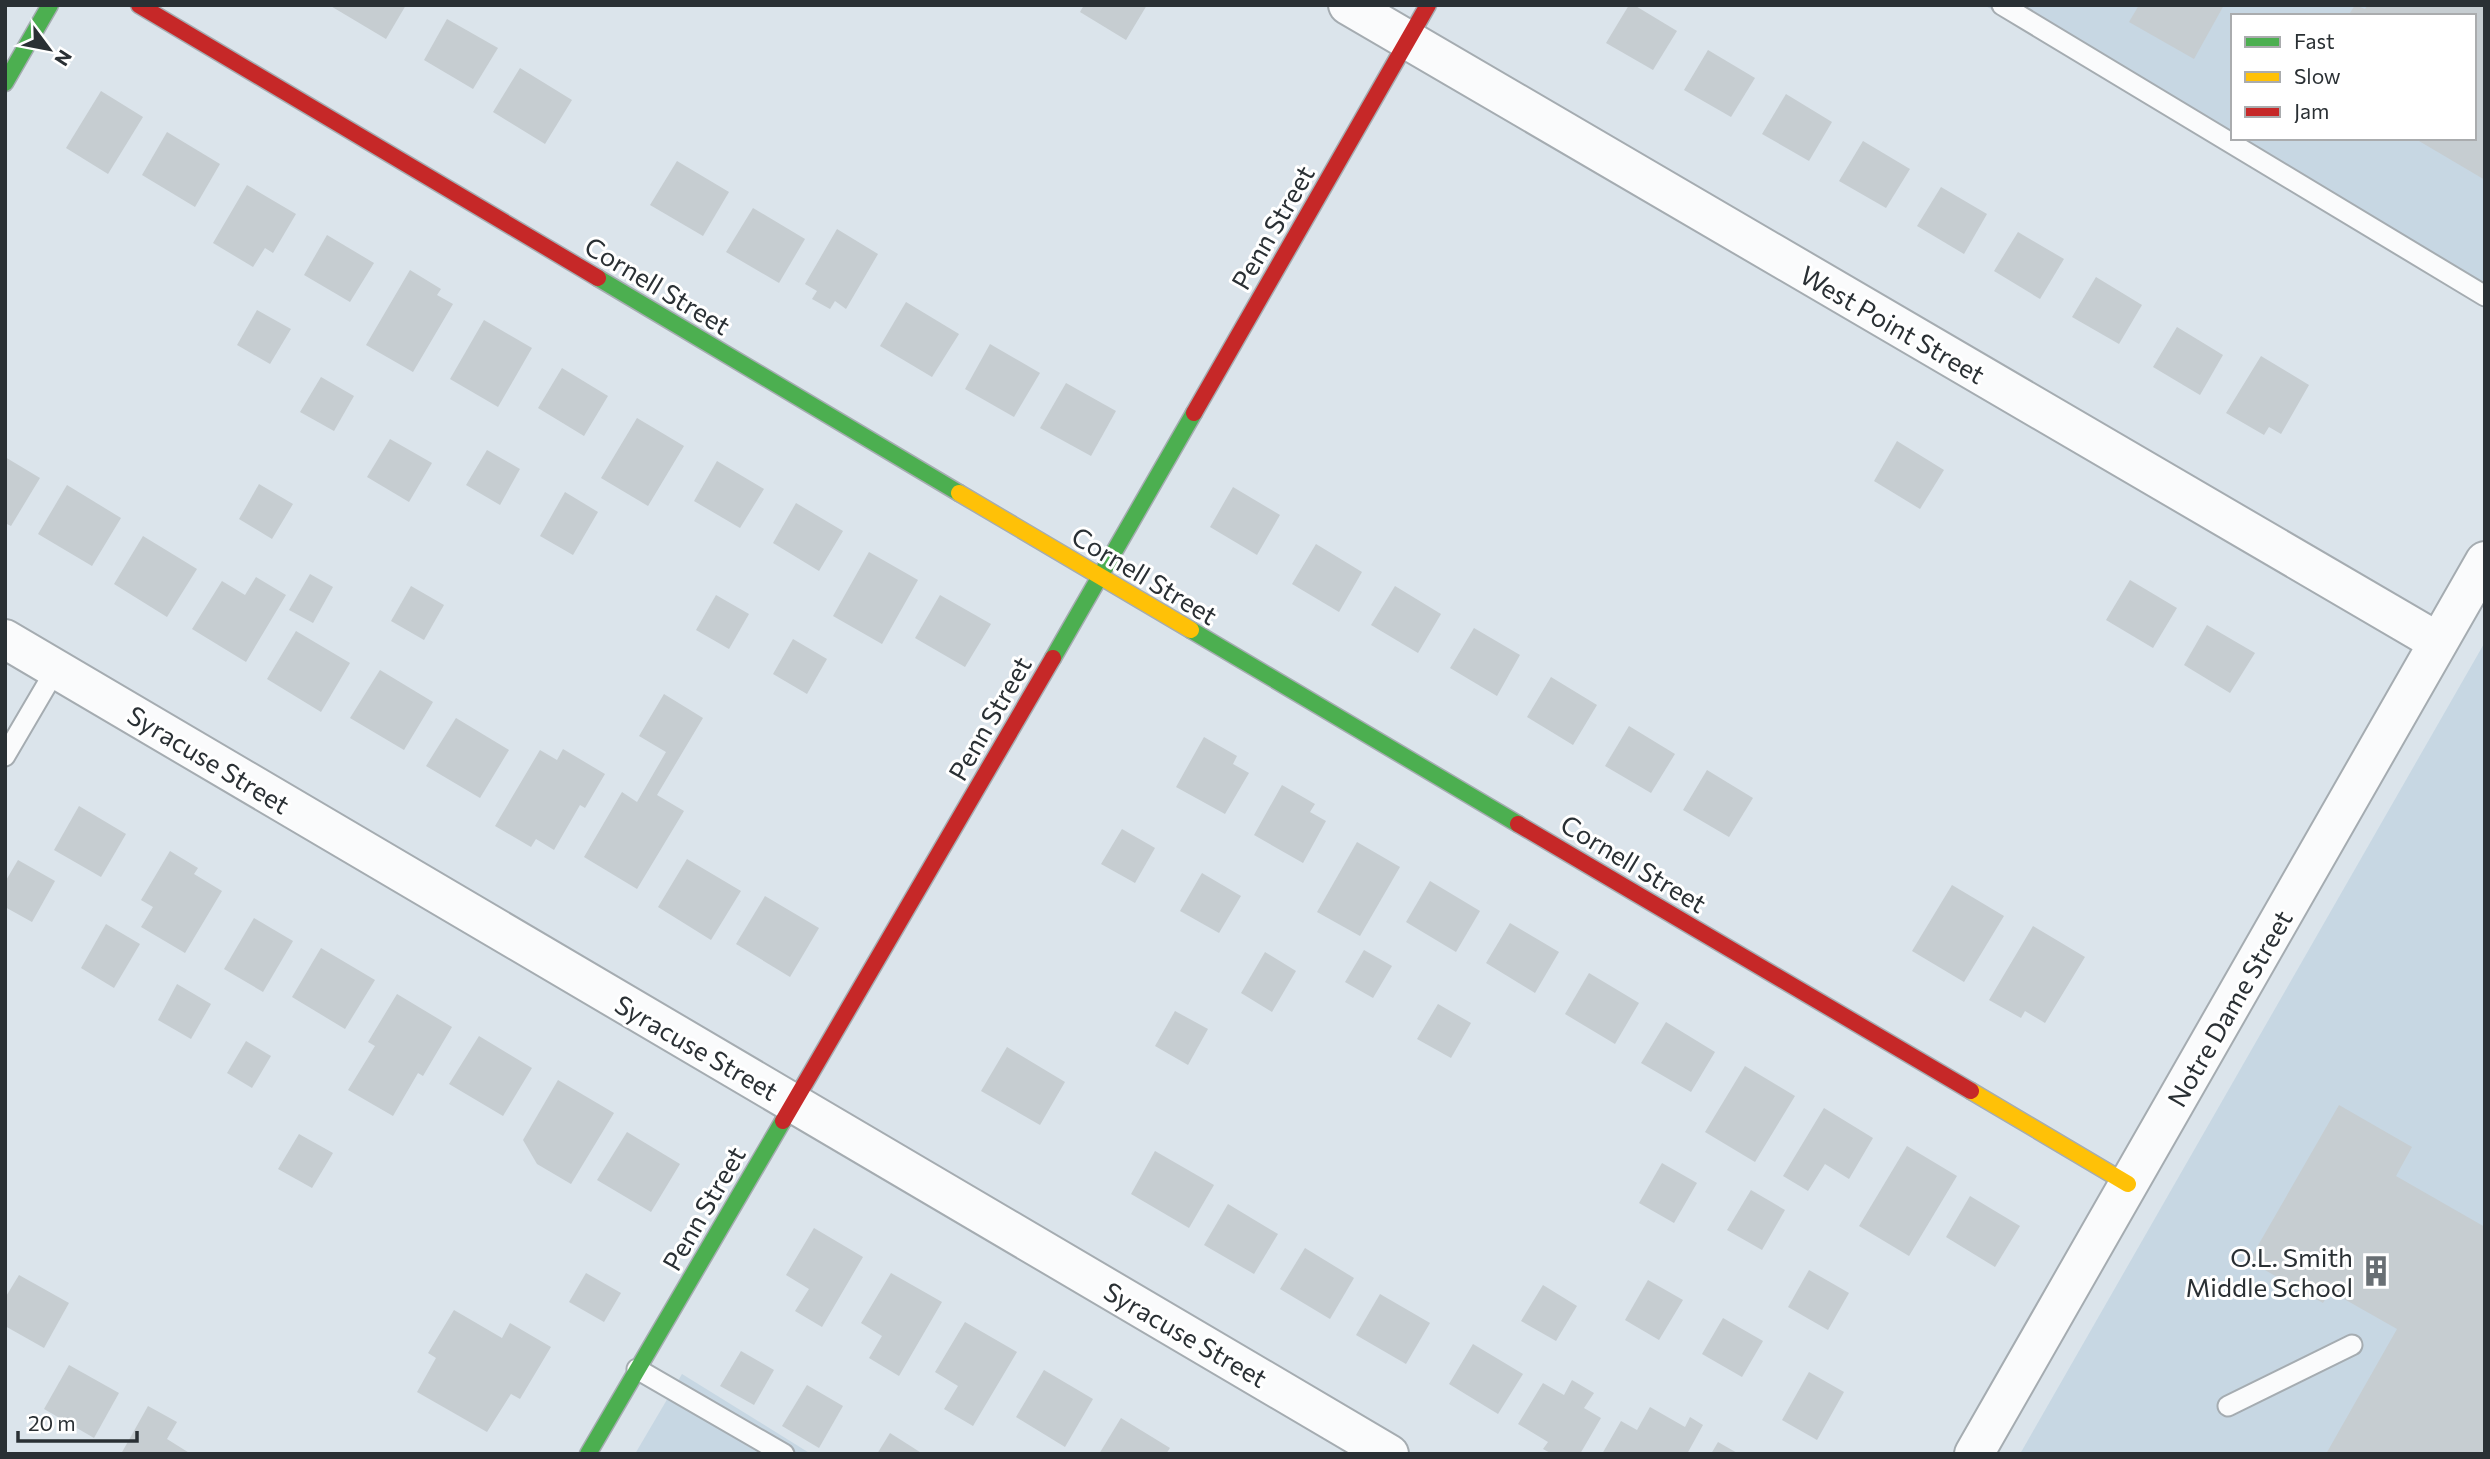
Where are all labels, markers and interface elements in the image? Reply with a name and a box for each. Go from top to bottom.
north arrow [14,14,84,84]
legend [2231,14,2476,140]
text: Fast [2294,28,2335,53]
text: N [50,46,77,70]
text: Slow [2294,63,2341,88]
text: Jam [2294,98,2329,123]
street label: Penn Street [1224,160,1320,294]
street label: Cornell Street [580,229,736,341]
street label: West Point Street [1795,259,1991,389]
street label: Cornell Street [1067,519,1223,631]
street label: Penn Street [941,651,1037,785]
street label: Syracuse Street [122,699,296,819]
street label: Cornell Street [1556,807,1712,919]
street label: Notre Dame Street [2160,904,2298,1112]
street label: Syracuse Street [610,988,784,1106]
street label: Penn Street [655,1141,751,1275]
place label: O.L. Smith Middle School [2185,1241,2353,1302]
building icon: O.L. Smith Middle School [2359,1254,2393,1288]
street label: Syracuse Street [1099,1275,1273,1393]
scale bar [18,1400,136,1444]
text: 20 m [28,1410,76,1435]

